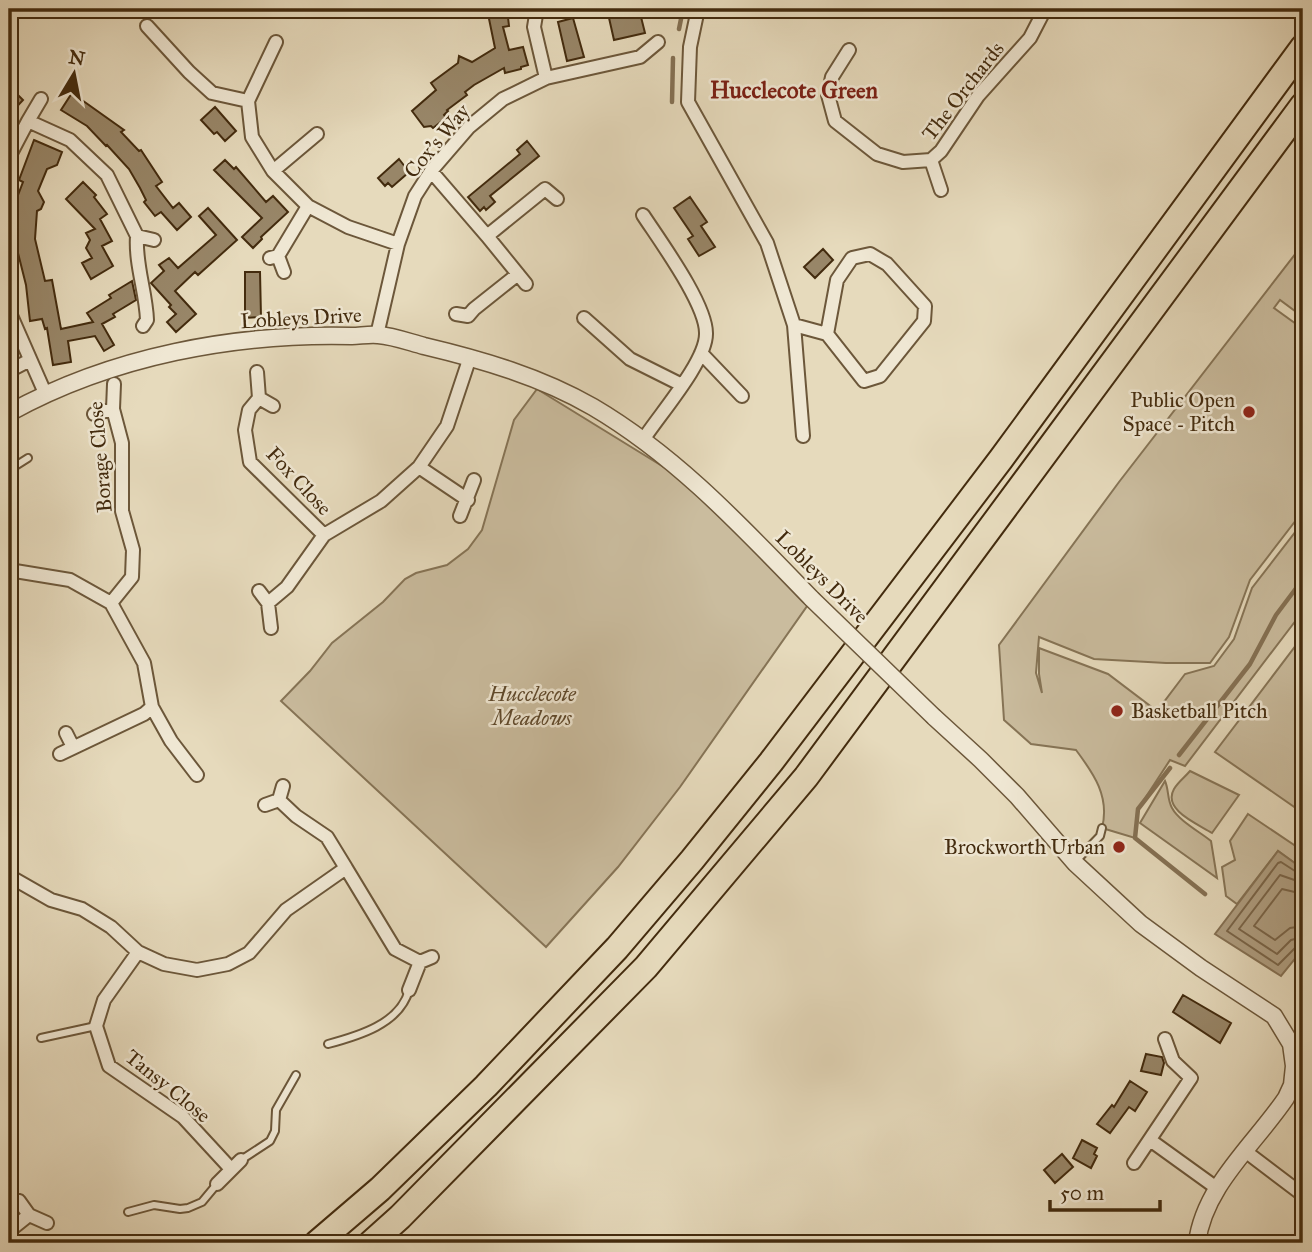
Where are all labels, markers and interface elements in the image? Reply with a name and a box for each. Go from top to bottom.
street label: The Orchards [916,36,1010,146]
north arrow [38,38,108,108]
text: N [67,45,87,70]
district label: Hucclecote Green [710,76,879,104]
street label: Cox's Way [398,98,476,183]
street label: Lobleys Drive [240,302,362,334]
place label: Public Open Space - Pitch [1123,387,1235,437]
street label: Borage Close [82,400,118,514]
marker: Public Open Space - Pitch [1241,404,1257,420]
street label: Fox Close [261,441,338,521]
street label: Lobleys Drive [770,525,874,629]
park label: Hucclecote Meadows [487,681,577,731]
place label: Basketball Pitch [1131,698,1268,724]
marker: Basketball Pitch [1109,703,1125,719]
place label: Brockworth Urban [944,834,1105,860]
marker: Brockworth Urban [1111,839,1127,855]
street label: Tansy Close [120,1044,216,1128]
scale bar [1050,1168,1160,1212]
text: 50 m [1060,1180,1105,1206]

